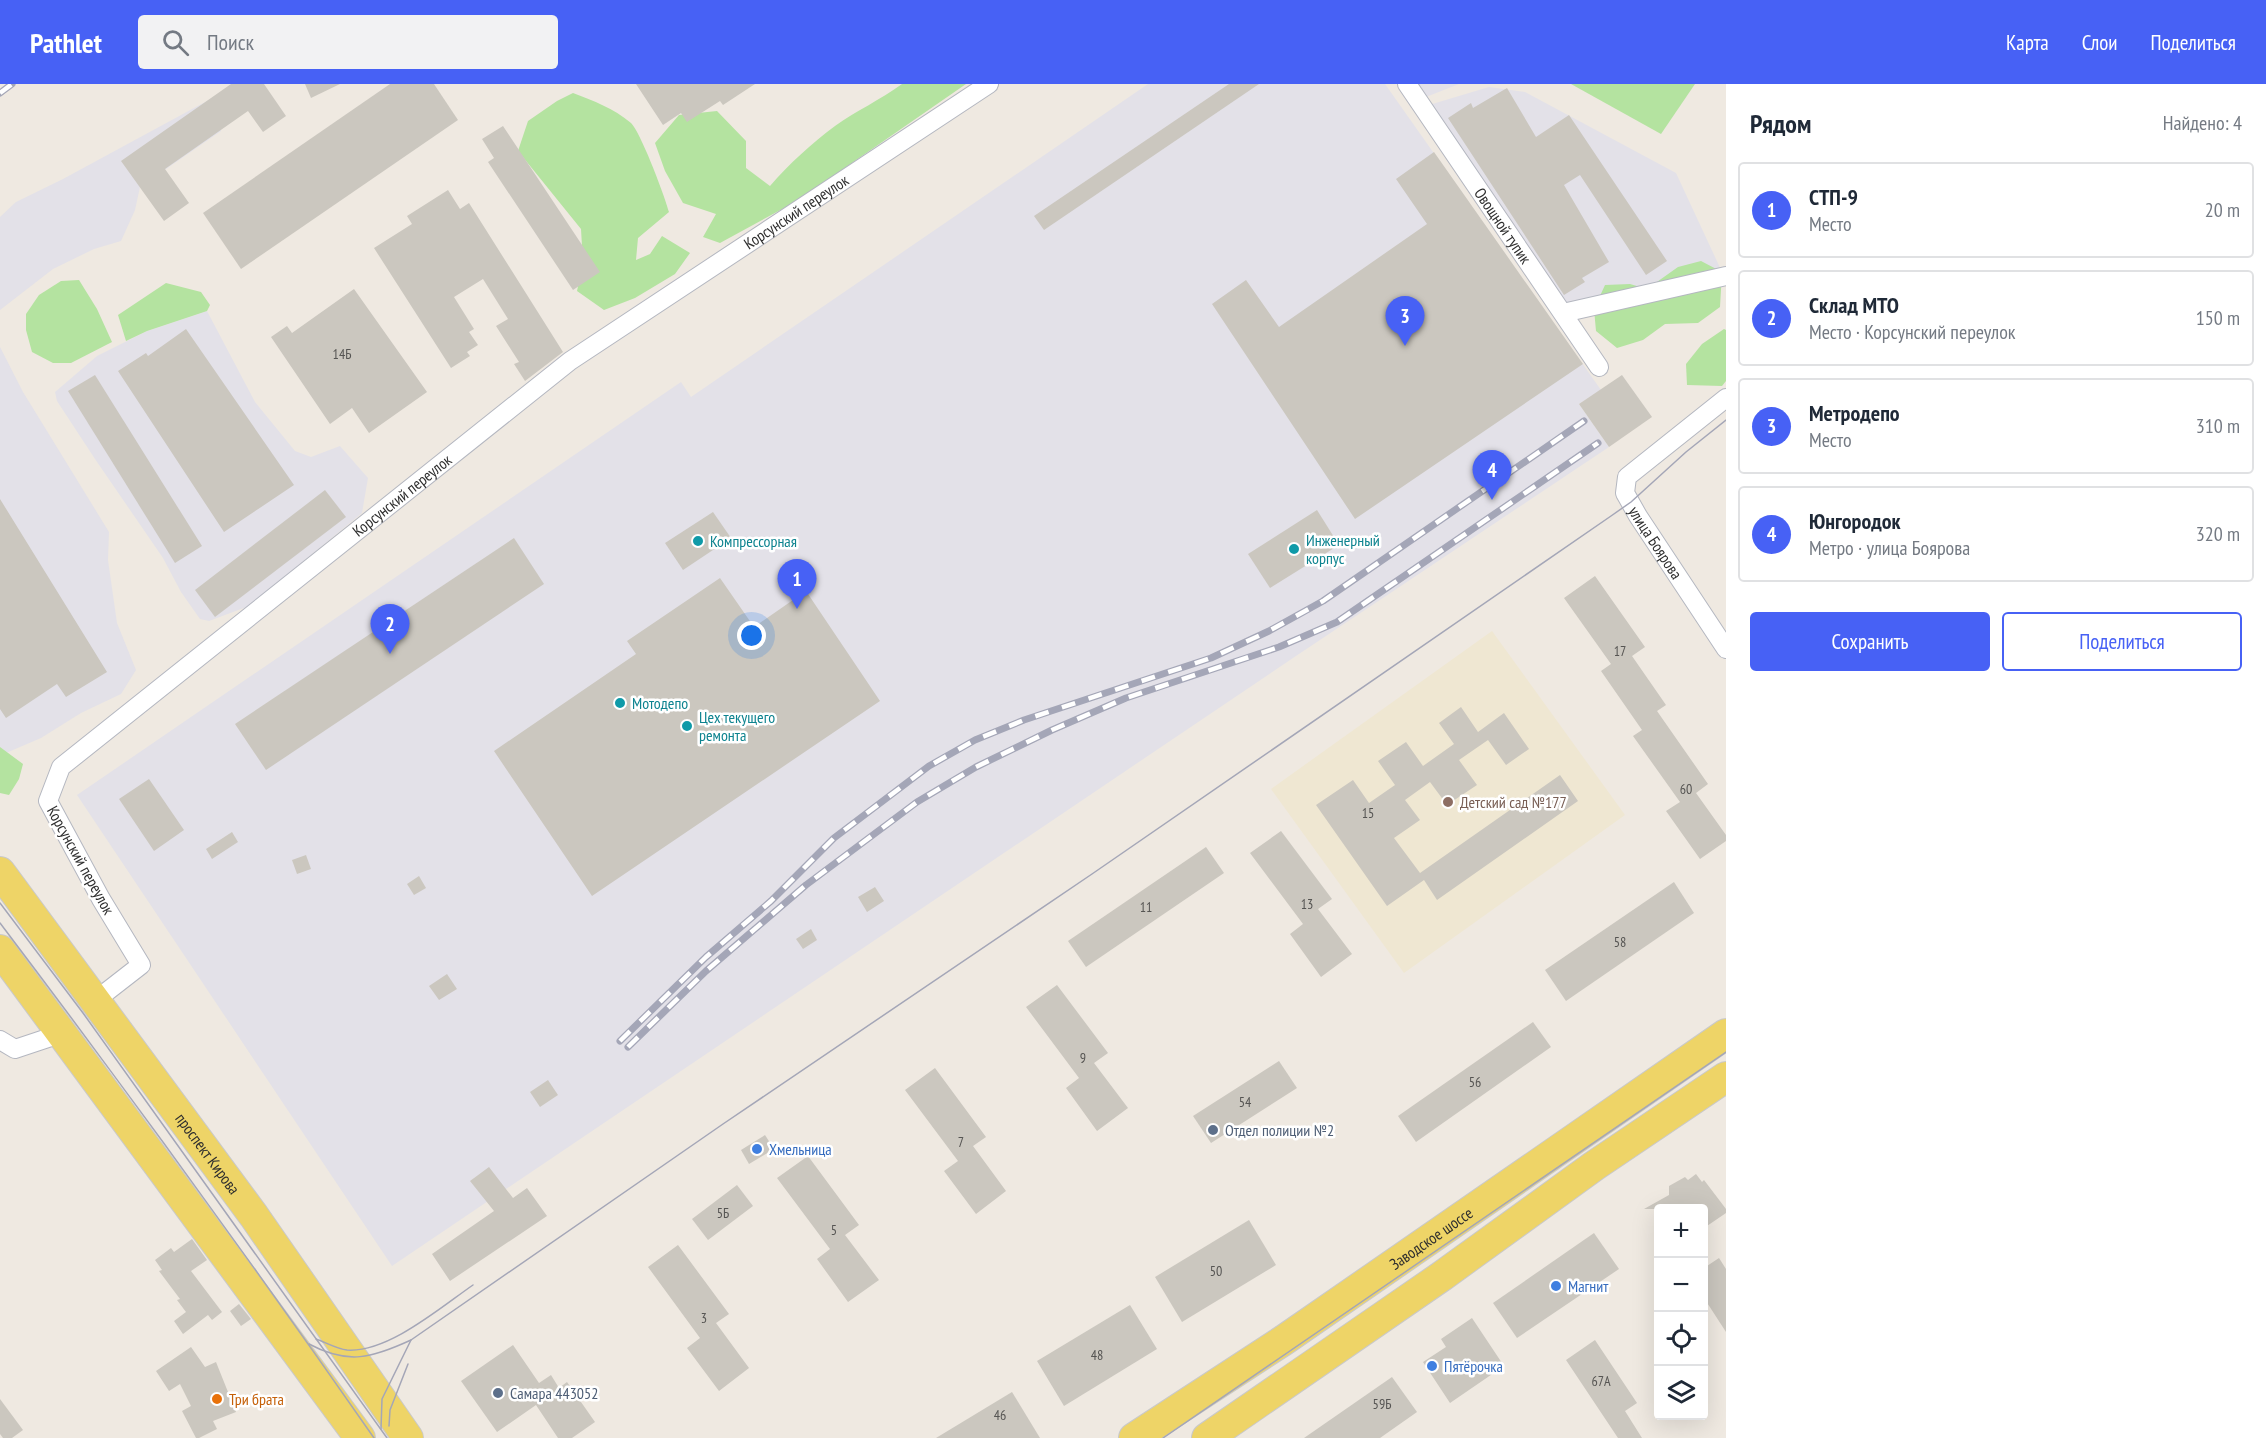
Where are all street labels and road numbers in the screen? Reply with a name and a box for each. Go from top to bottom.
street label: Корсунский переулок [740,169,853,253]
street label: Овощной тупик [1470,184,1536,268]
street label: Корсунский переулок [348,449,456,541]
street label: улица Боярова [1624,503,1687,583]
street label: Корсунский переулок [43,802,119,918]
street label: проспект Кирова [171,1109,244,1198]
street label: Заводское шоссе [1386,1203,1476,1274]

